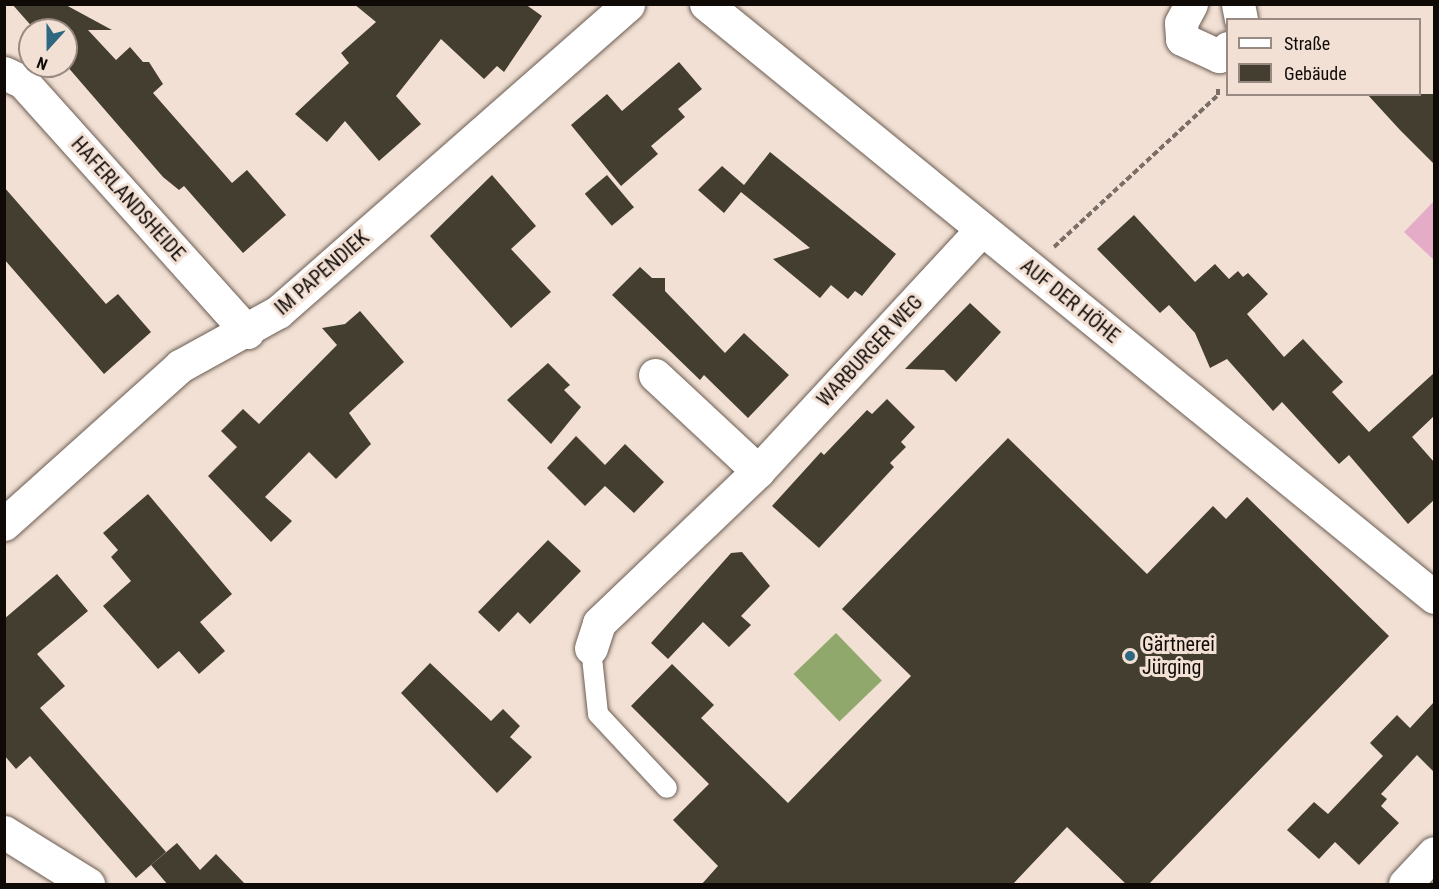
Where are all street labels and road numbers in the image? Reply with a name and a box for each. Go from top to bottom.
street label: HAFERLANDSHEIDE [66,132,190,266]
street label: IM PAPENDIEK [270,226,374,320]
street label: AUF DER HÖHE [1016,254,1124,348]
street label: WARBURGER WEG [812,290,928,412]

